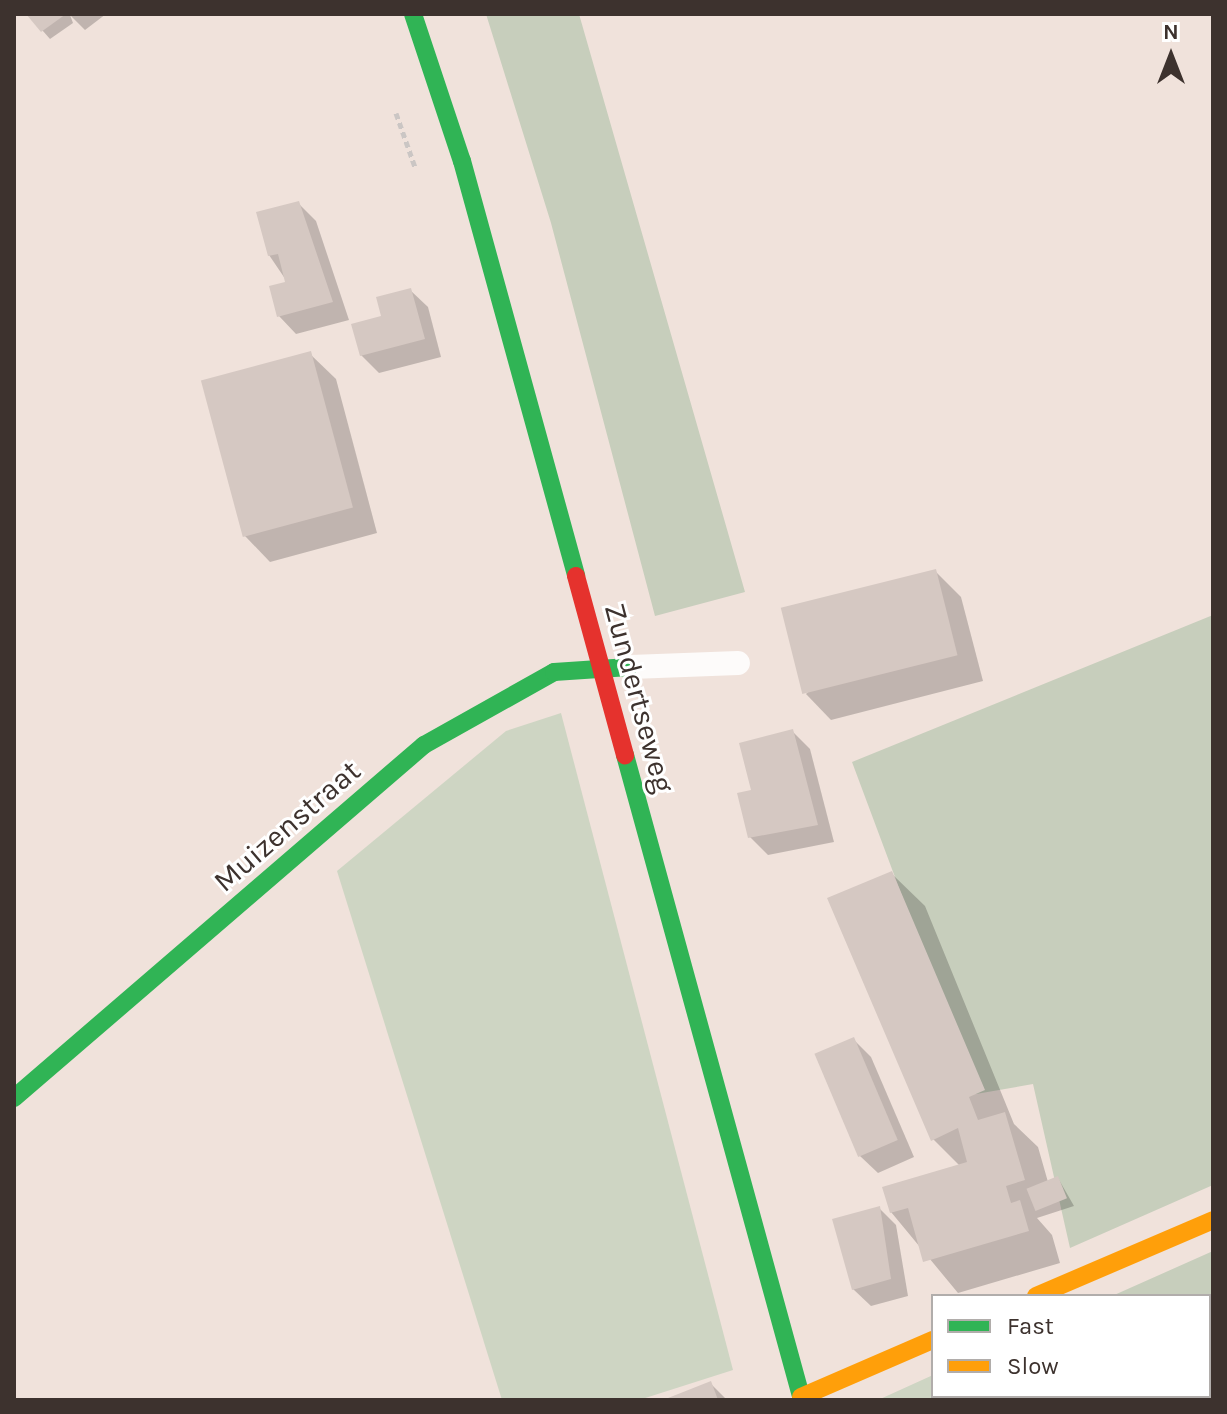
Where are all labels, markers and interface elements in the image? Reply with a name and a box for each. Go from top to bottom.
north arrow [1131,16,1211,96]
text: N [1163,19,1179,45]
street label: Zundertseweg [596,599,682,797]
street label: Muizenstraat [206,753,368,899]
legend [931,1294,1211,1398]
text: Fast [1007,1312,1054,1340]
text: Slow [1007,1352,1059,1380]

